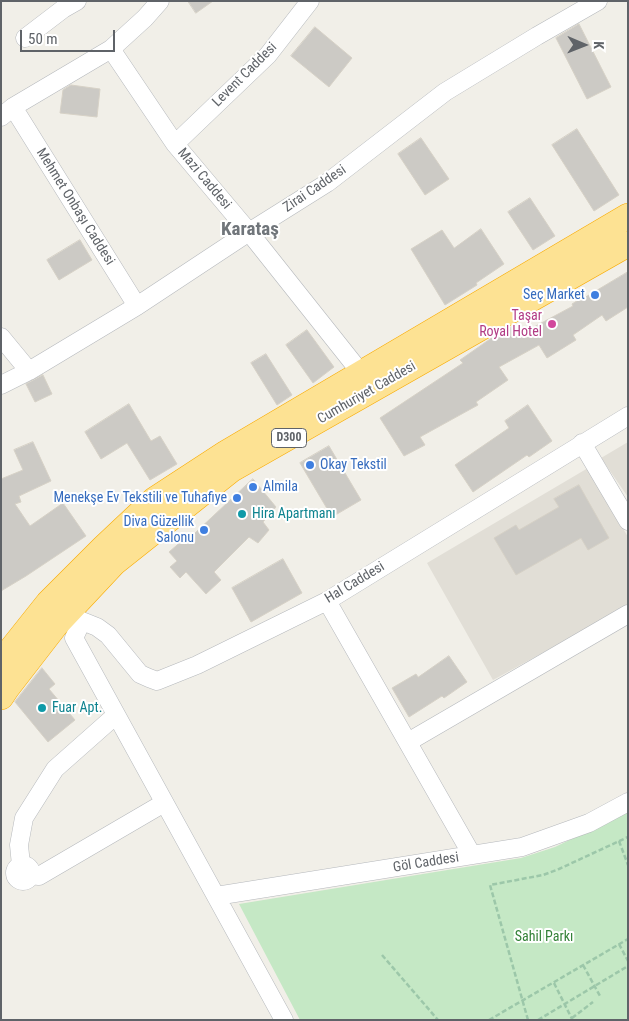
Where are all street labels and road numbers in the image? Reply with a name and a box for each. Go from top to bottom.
street label: Levent Caddesi [209,39,281,111]
street label: Mehmet Onbaşı Caddesi [32,145,118,269]
street label: Mazi Caddesi [174,145,234,213]
street label: Zirai Caddesi [280,162,350,216]
street label: Cumhuriyet Caddesi [315,358,419,428]
road number: D300 [272,428,306,448]
street label: Hal Caddesi [322,559,388,607]
street label: Göl Caddesi [392,850,460,876]

